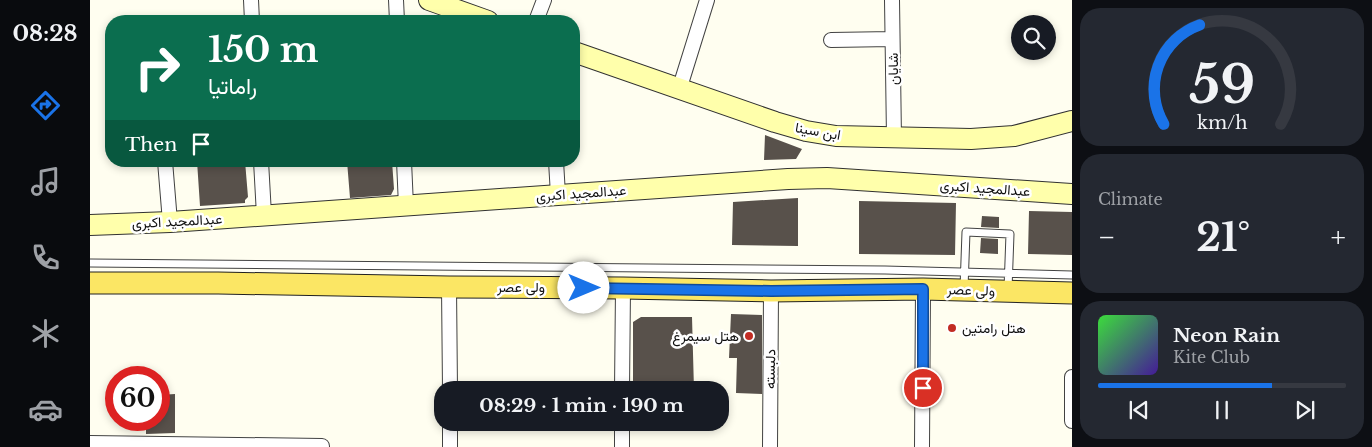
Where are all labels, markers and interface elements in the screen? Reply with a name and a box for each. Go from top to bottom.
map controls [1011,15,1056,60]
button: search [1011,15,1056,60]
text: 08:28 [12,20,78,47]
text: 150 m [208,28,319,71]
icon: right [125,35,190,100]
street label: شایان [884,53,902,85]
text: 59 [1189,53,1255,117]
text: راماتیا [208,73,257,100]
icon: directions [28,88,63,123]
text: km/h [1197,112,1247,134]
street label: ابن سینا [794,118,842,144]
icon: arrive [187,130,215,158]
text: Then [125,133,177,156]
icon: music [28,164,63,199]
street label: عبدالمجید اکبری [939,176,1031,200]
street label: عبدالمجید اکبری [535,181,627,205]
text: Climate [1098,189,1163,209]
street label: عبدالمجید اکبری [131,210,223,232]
text: 21° [1196,214,1250,261]
text: − [1098,220,1116,255]
text: + [1331,220,1346,255]
icon: phone [28,240,63,275]
position arrow [557,261,609,313]
street label: ولی عصر [496,278,545,296]
street label: ولی عصر [946,280,995,300]
icon: climate [28,316,63,351]
place label: هتل رامتین [962,319,1026,337]
marker: هتل رامتین [946,322,958,334]
text: Neon Rain [1173,324,1280,347]
place label: هتل سیمرغ [672,327,739,347]
marker: هتل سیمرغ [743,330,755,342]
text: Kite Club [1173,347,1250,367]
street label: دلبسته [761,349,779,389]
speed limit sign: 60 [105,366,170,431]
pin [902,367,944,409]
icon: arrive [909,374,937,402]
icon: car [28,392,63,427]
text: 08:29 · 1 min · 190 m [479,394,684,417]
icon: previous [1125,396,1153,424]
icon: pause [1208,396,1236,424]
icon: next [1291,396,1319,424]

